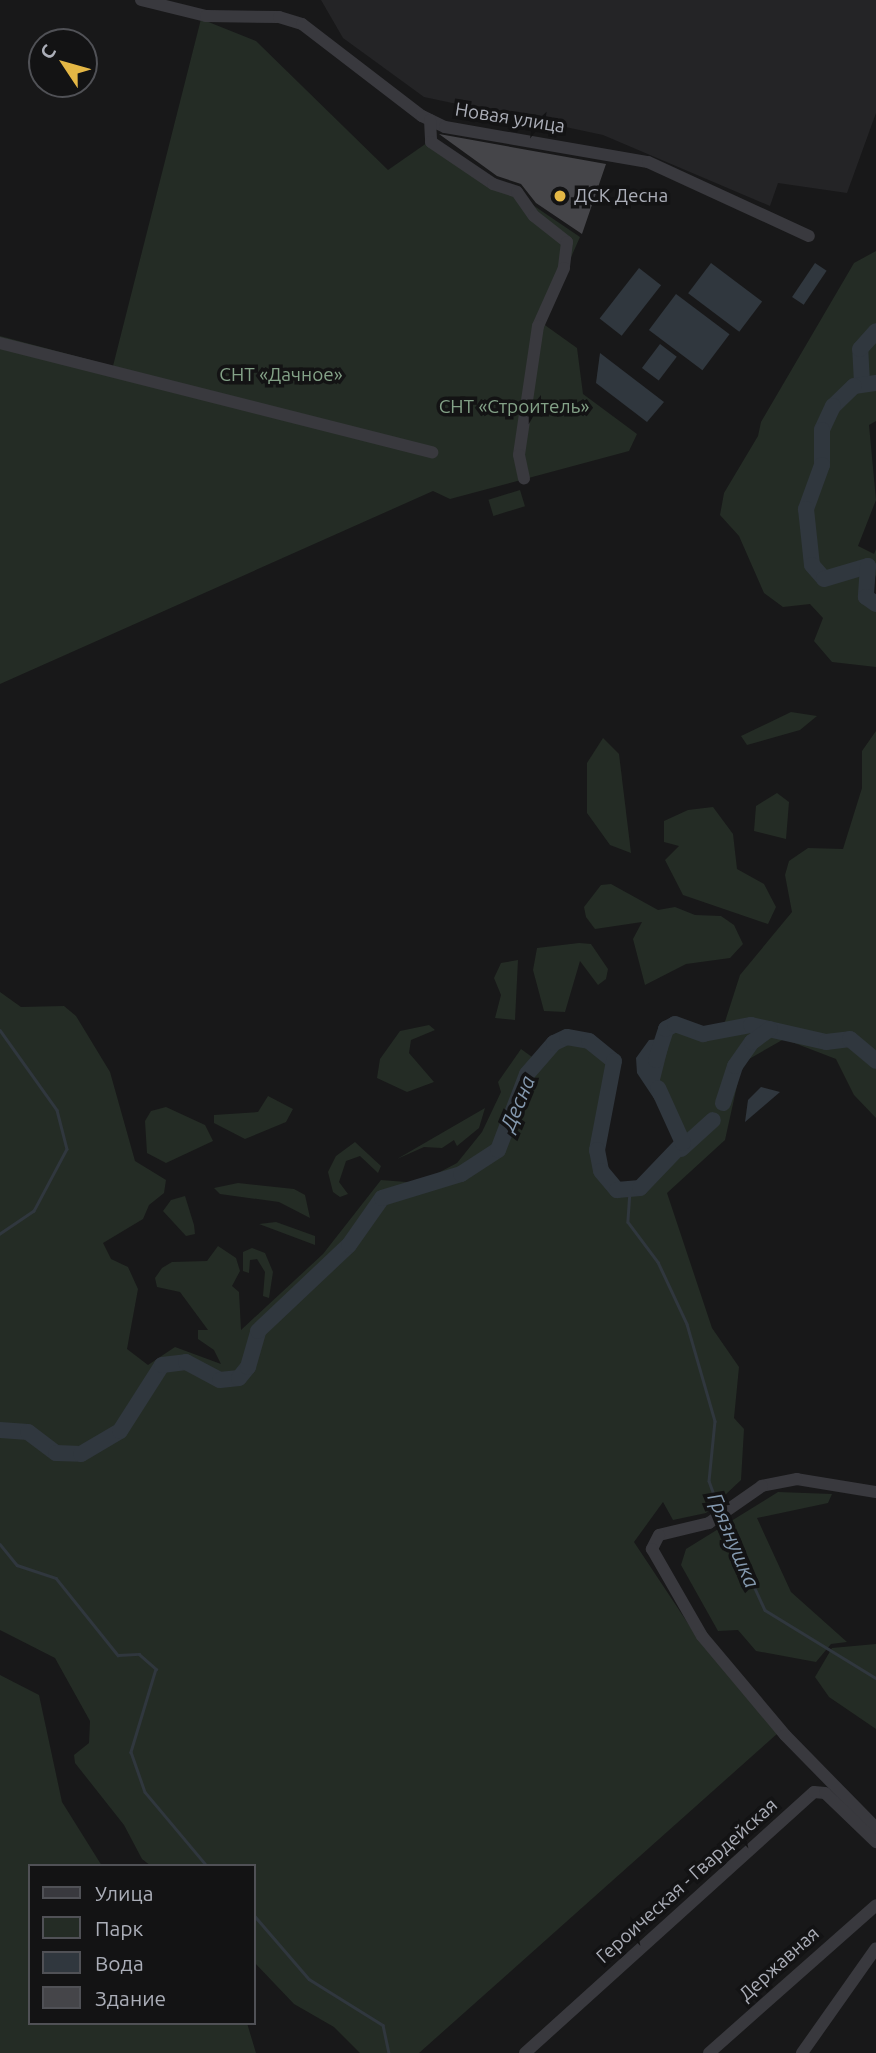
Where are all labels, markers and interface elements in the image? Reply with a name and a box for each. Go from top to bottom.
north arrow [28,28,98,98]
text: С [35,40,60,63]
street label: Новая улица [453,98,567,138]
place label: ДСК Десна [574,185,668,207]
marker: ДСК Десна [552,188,568,204]
park label: СНТ «Дачное» [219,364,343,386]
park label: СНТ «Строитель» [439,396,589,418]
water label: Десна [494,1072,540,1134]
water label: Грязнушка [703,1489,765,1591]
street label: Героическая - Гвардейская [592,1794,782,1968]
legend [28,1864,256,2025]
text: Улица [95,1881,153,1905]
text: Парк [95,1916,143,1940]
street label: Державная [734,1922,824,2006]
text: Вода [95,1951,144,1975]
text: Здание [95,1986,166,2010]

